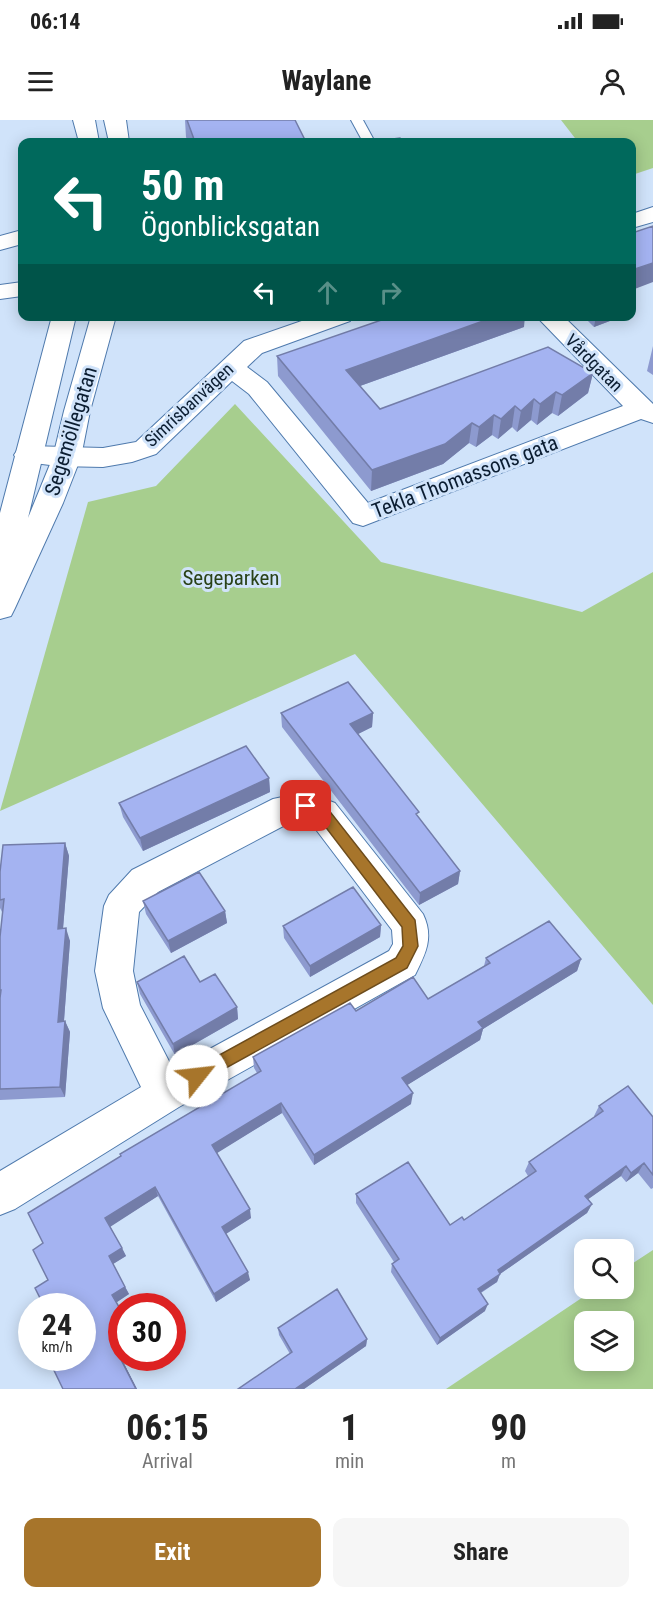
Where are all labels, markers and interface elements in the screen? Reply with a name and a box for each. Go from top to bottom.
text: 06:14 [30,9,81,34]
icon: menu [24,65,57,98]
text: Waylane [281,65,372,97]
icon: person [596,65,629,98]
text: 50 m [141,161,224,210]
icon: left [42,162,120,240]
text: Ögonblicksgatan [141,211,320,243]
icon: left [248,276,281,309]
icon: ahead [311,276,344,309]
icon: right [374,276,407,309]
street label: Vårdgatan [561,330,627,396]
street label: Simrisbanvägen [140,358,237,451]
street label: Segemöllegatan [40,364,102,498]
street label: Tekla Thomassons gata [369,431,561,523]
park label: Segeparken [182,566,280,590]
pin [280,780,331,831]
icon: arrive [289,789,322,822]
position arrow [165,1044,229,1108]
map controls [574,1239,634,1371]
button: search [574,1239,634,1299]
speed limit sign: 30 [108,1293,186,1371]
text: 24 [42,1307,72,1342]
button: layers [574,1311,634,1371]
text: km/h [42,1338,72,1356]
text: 06:15 [126,1407,209,1449]
text: 1 [341,1407,359,1449]
text: 90 [490,1407,527,1449]
text: Arrival [142,1449,193,1473]
text: min [335,1449,364,1473]
text: m [501,1449,516,1473]
button: Exit [24,1518,321,1587]
button: Share [333,1518,629,1587]

